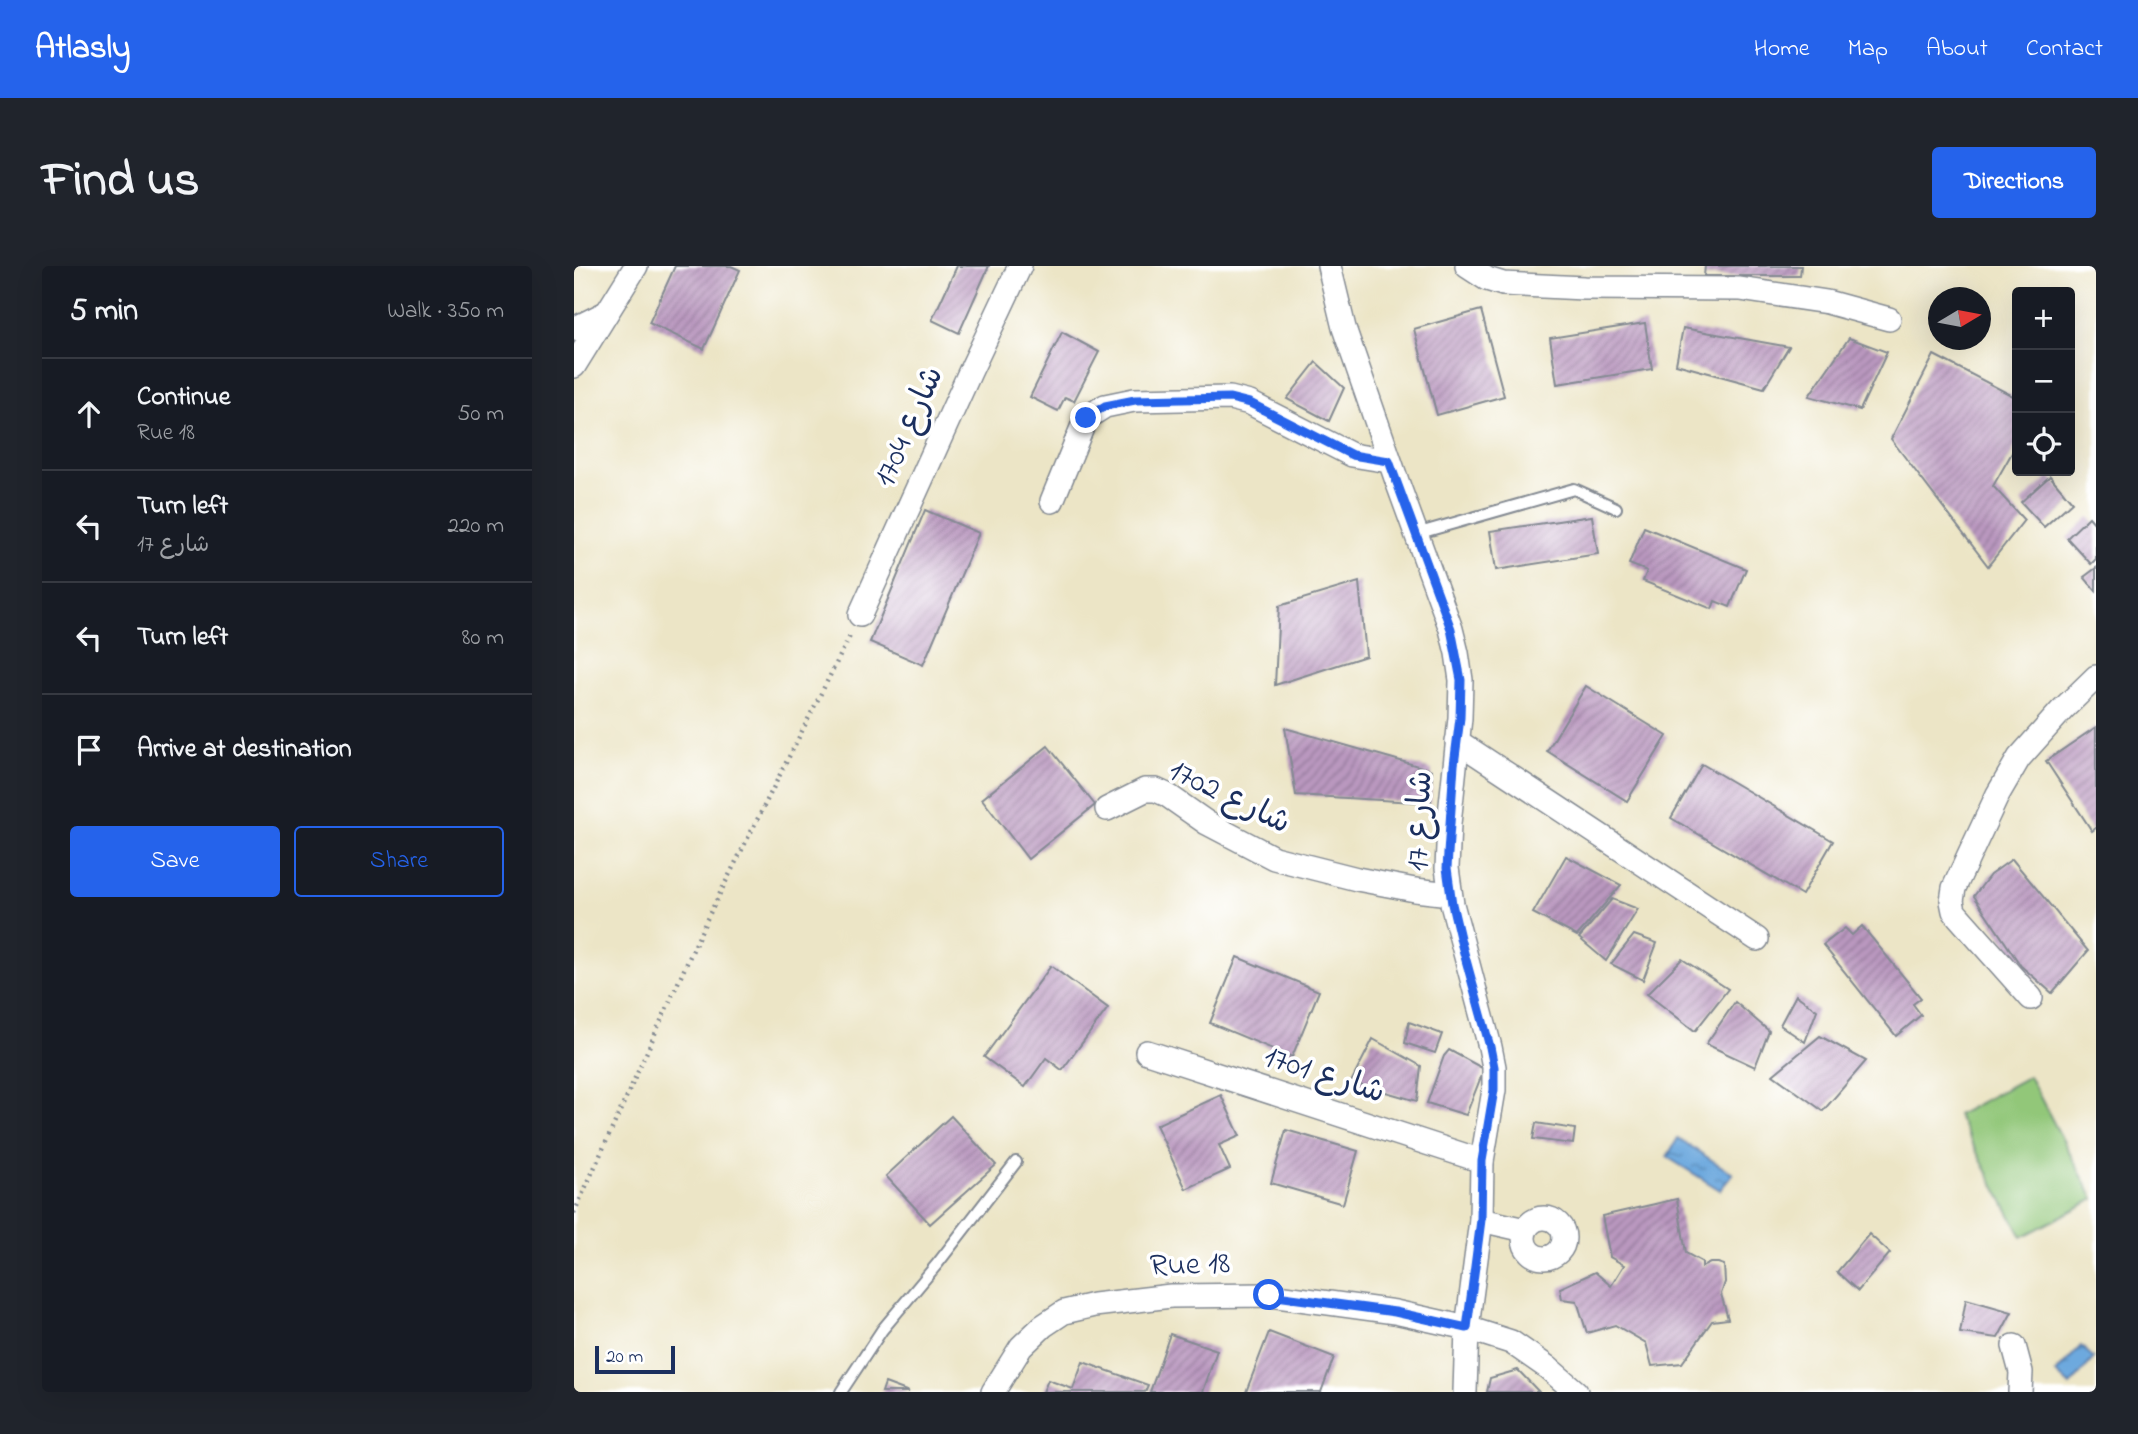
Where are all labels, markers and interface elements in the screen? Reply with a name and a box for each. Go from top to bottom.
text: Atlasly [35,25,130,73]
text: Home [1754,32,1810,67]
text: Map [1848,32,1888,67]
text: About [1926,32,1988,67]
text: Contact [2026,32,2103,67]
text: Find us [42,146,199,218]
button: Directions [1932,147,2096,218]
north arrow [1928,287,1991,350]
map controls [2012,287,2075,476]
button: + [2012,287,2075,350]
text: 5 min [70,290,138,334]
text: Walk · 350 m [387,295,504,328]
button: − [2012,350,2075,413]
street label: شارع 1704 [863,359,957,495]
text: Continue [137,379,230,417]
icon: ahead [70,395,108,433]
text: 50 m [457,398,504,431]
route end [1070,402,1101,433]
button: locate [2012,413,2075,476]
text: Rue 18 [137,417,195,450]
text: Turn left [137,488,228,526]
icon: left [70,507,108,545]
text: 220 m [448,510,504,543]
text: شارع 17 [137,529,209,562]
icon: left [70,619,108,657]
text: Turn left [137,619,228,657]
text: 80 m [462,622,504,655]
icon: arrive [70,731,108,769]
text: Arrive at destination [137,731,352,769]
street label: شارع 1702 [1160,748,1298,848]
street label: شارع 17 [1396,770,1446,872]
button: Save [70,826,280,897]
button: Share [294,826,504,897]
street label: شارع 1701 [1257,1034,1391,1118]
street label: Rue 18 [1149,1241,1231,1291]
route start [1253,1279,1284,1310]
scale bar [595,1343,676,1375]
text: 20 m [606,1344,643,1371]

